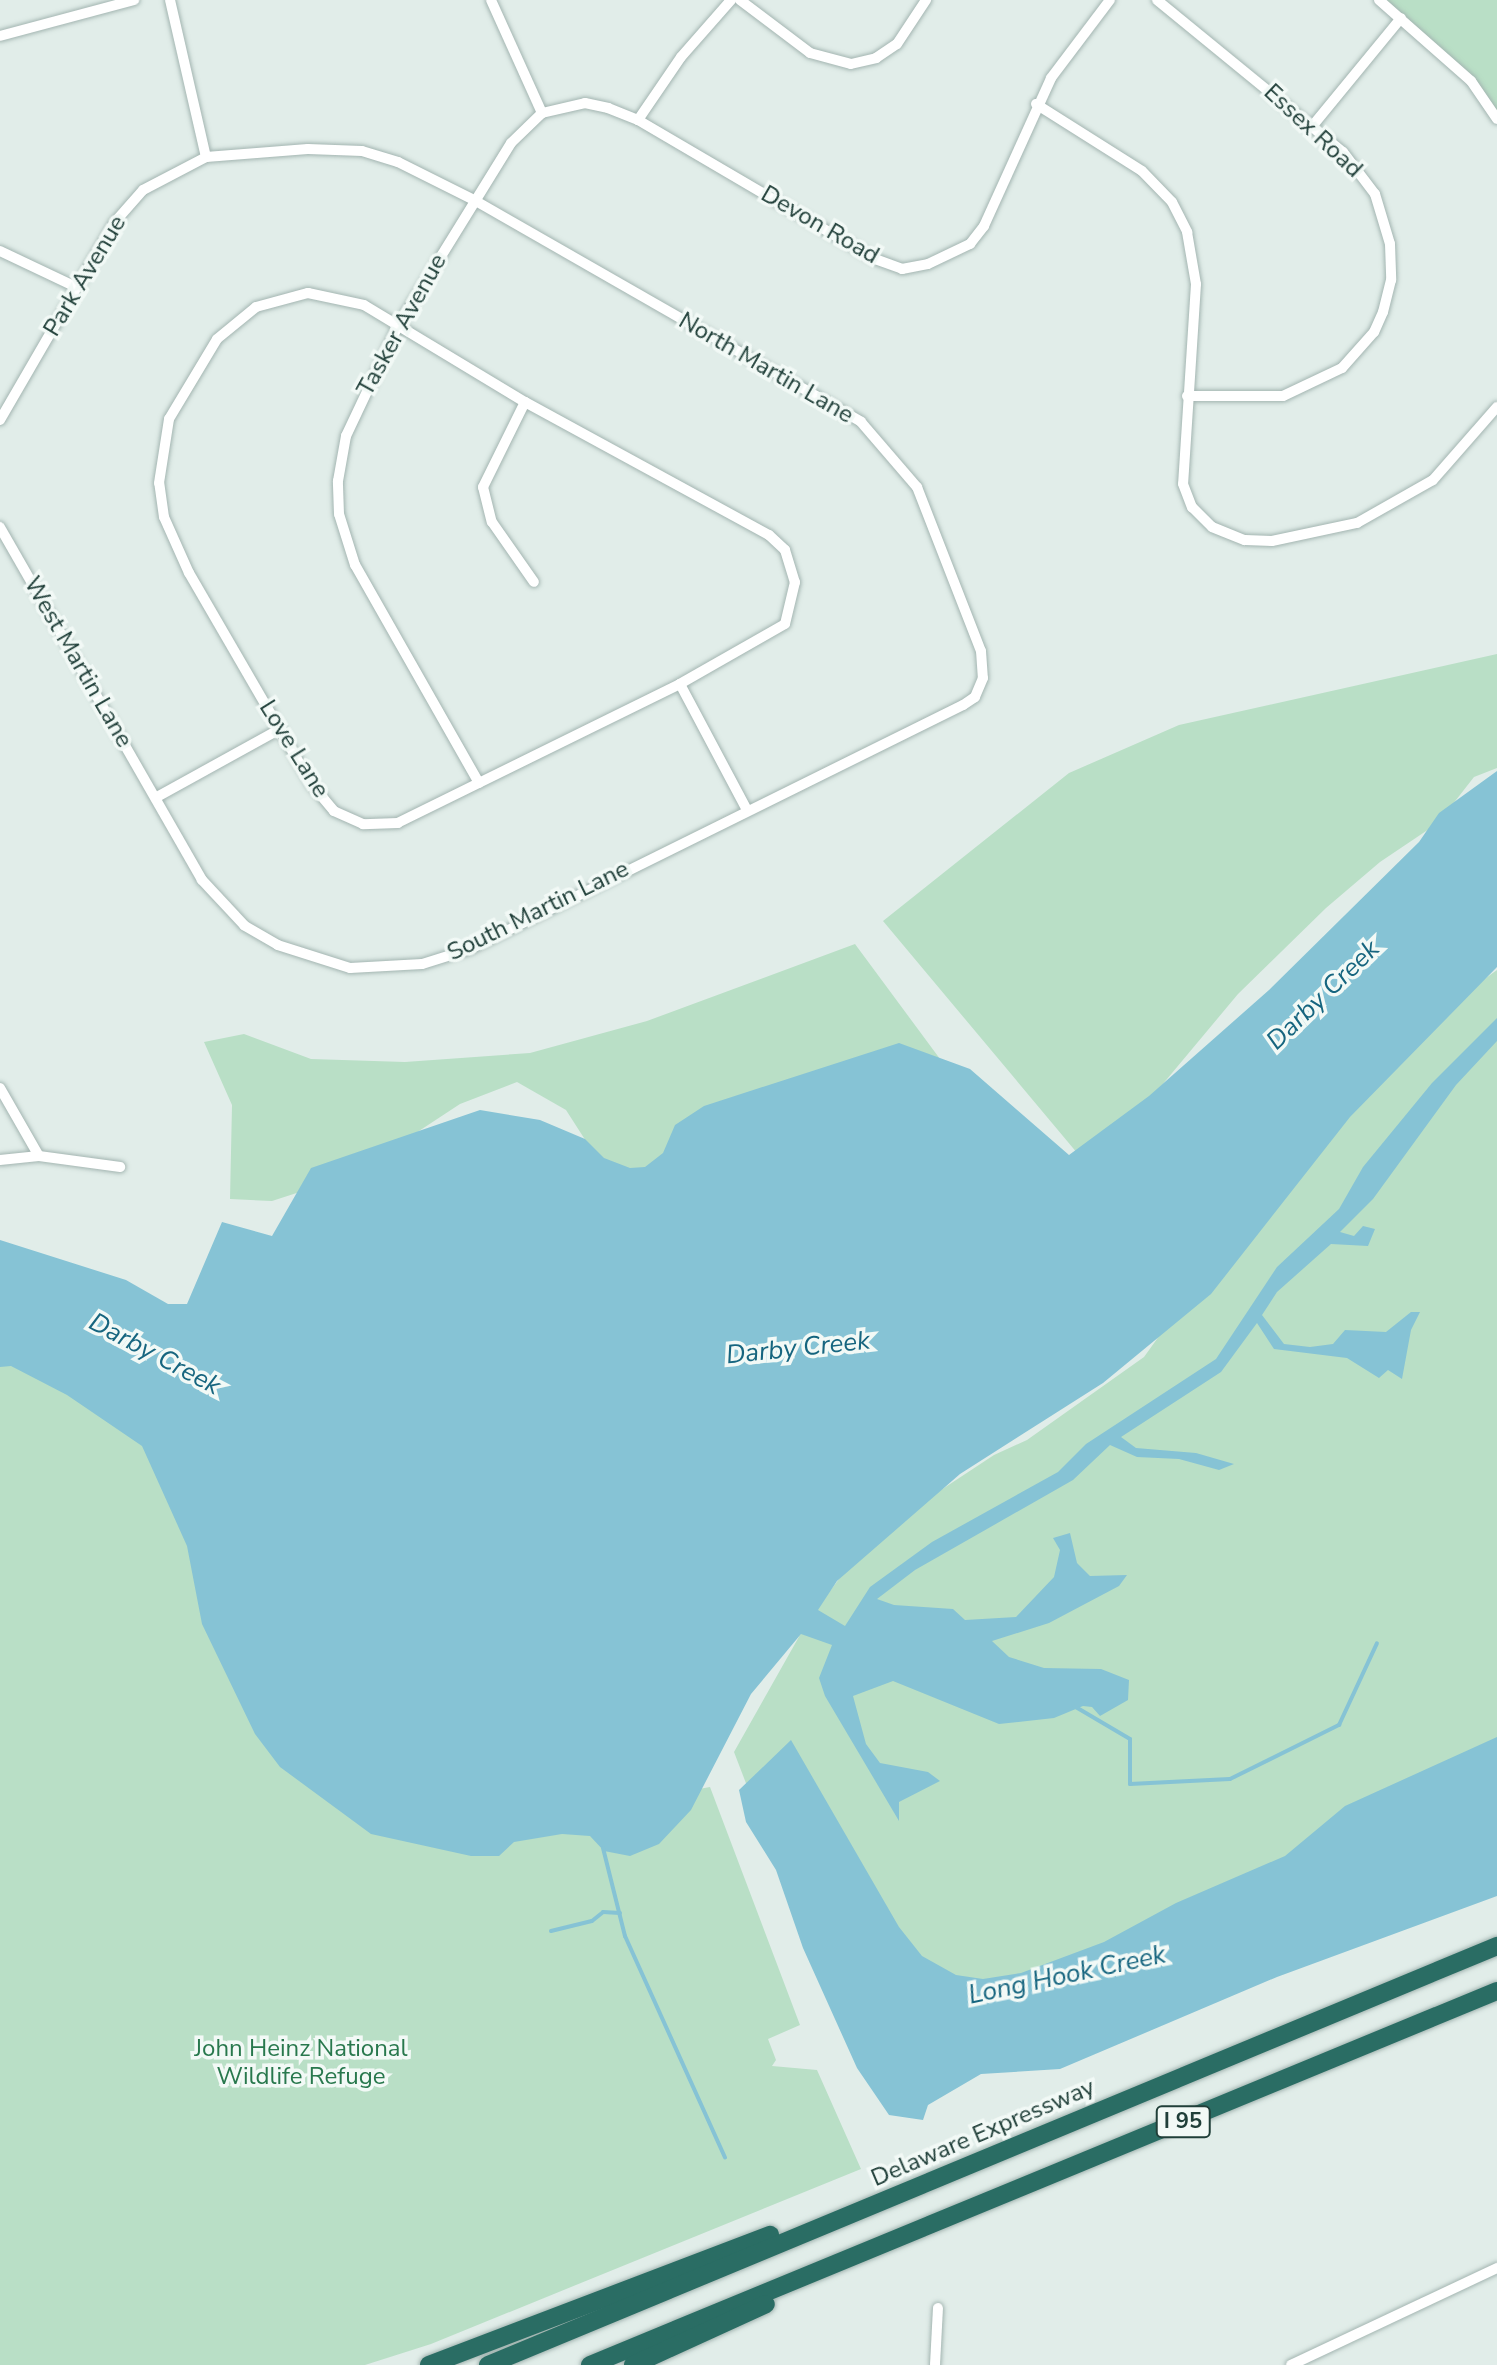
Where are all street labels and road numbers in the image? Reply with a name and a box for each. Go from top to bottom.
street label: Essex Road [1258,78,1368,184]
street label: Devon Road [756,180,884,270]
street label: Park Avenue [38,210,132,342]
street label: Tasker Avenue [351,249,453,401]
street label: North Martin Lane [674,306,858,430]
street label: West Martin Lane [17,572,139,752]
street label: Love Lane [253,695,335,803]
street label: South Martin Lane [443,855,633,967]
street label: Delaware Expressway [867,2073,1099,2193]
road number: I 95 [1155,2104,1211,2140]

